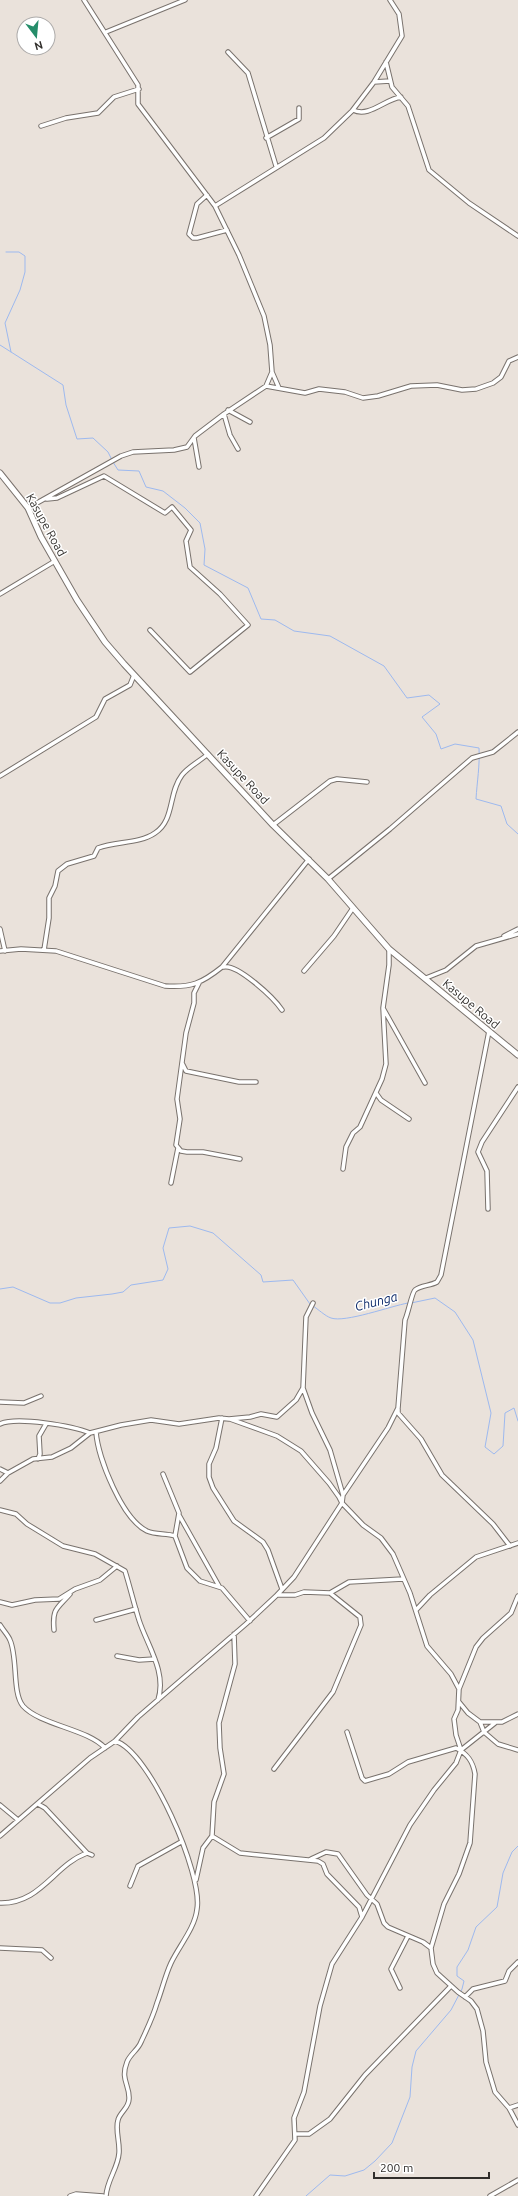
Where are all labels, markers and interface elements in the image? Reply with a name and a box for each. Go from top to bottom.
north arrow [16,16,56,56]
text: N [33,39,44,53]
street label: Kasupe Road [24,491,69,558]
street label: Kasupe Road [215,747,272,807]
street label: Kasupe Road [440,976,502,1031]
water label: Chunga [353,1289,399,1313]
scale bar [374,2154,489,2180]
text: 200 m [380,2161,413,2174]

